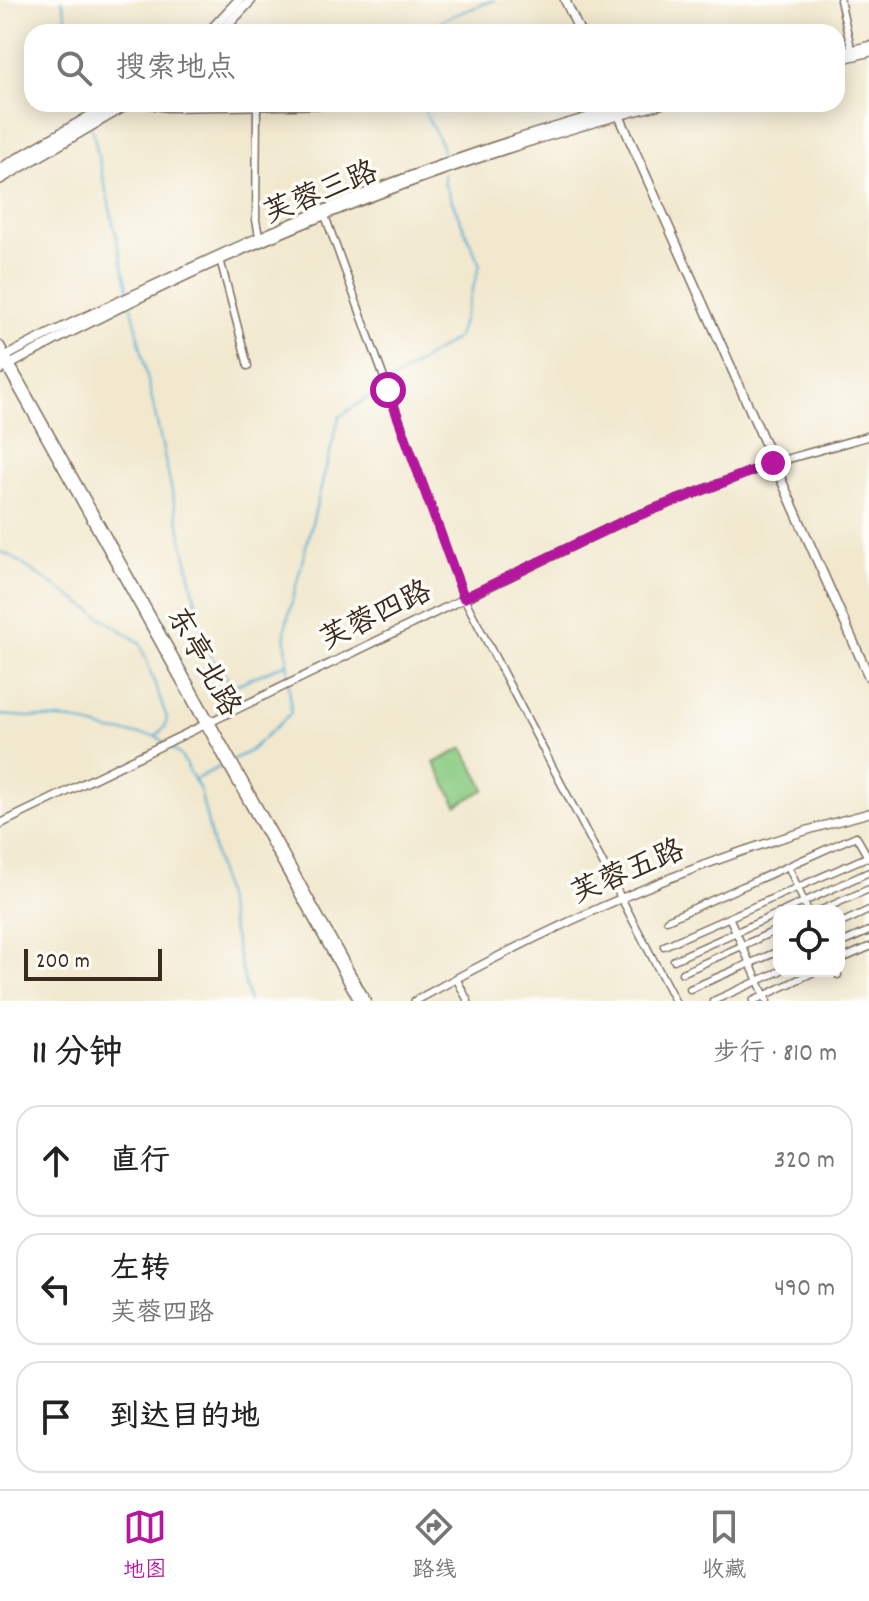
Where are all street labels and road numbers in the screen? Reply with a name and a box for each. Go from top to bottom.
street label: 芙蓉三路 [258,153,385,238]
street label: 芙蓉四路 [314,572,440,664]
street label: 东亭北路 [153,600,249,726]
street label: 芙蓉五路 [565,831,692,917]

